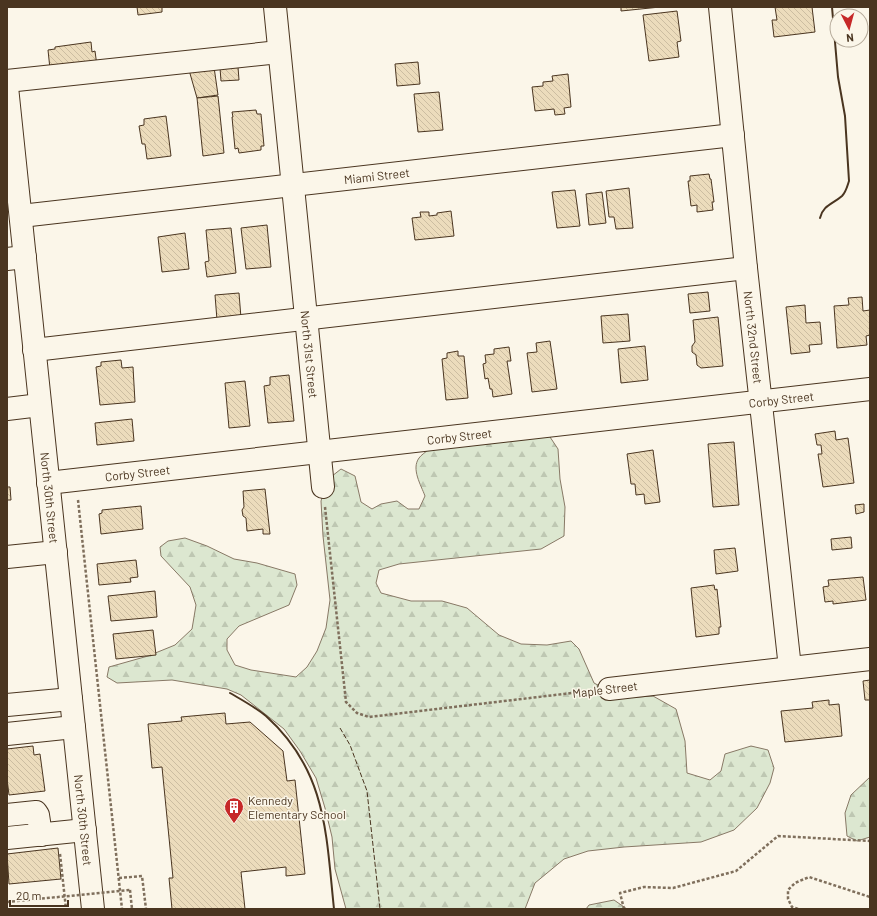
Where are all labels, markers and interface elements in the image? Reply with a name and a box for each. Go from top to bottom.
north arrow [829,8,869,48]
text: N [846,32,854,45]
street label: Miami Street [343,165,410,186]
street label: North 32nd Street [742,290,766,384]
street label: North 31st Street [298,310,321,399]
street label: Corby Street [748,388,815,410]
street label: Corby Street [426,425,493,447]
street label: North 30th Street [38,452,62,544]
street label: Corby Street [104,462,171,483]
street label: Maple Street [572,678,638,700]
street label: North 30th Street [72,774,95,866]
place label: Kennedy Elementary School [248,793,346,821]
building icon: Kennedy Elementary School [223,796,245,824]
scale bar [10,882,68,908]
text: 20 m [16,888,42,902]

